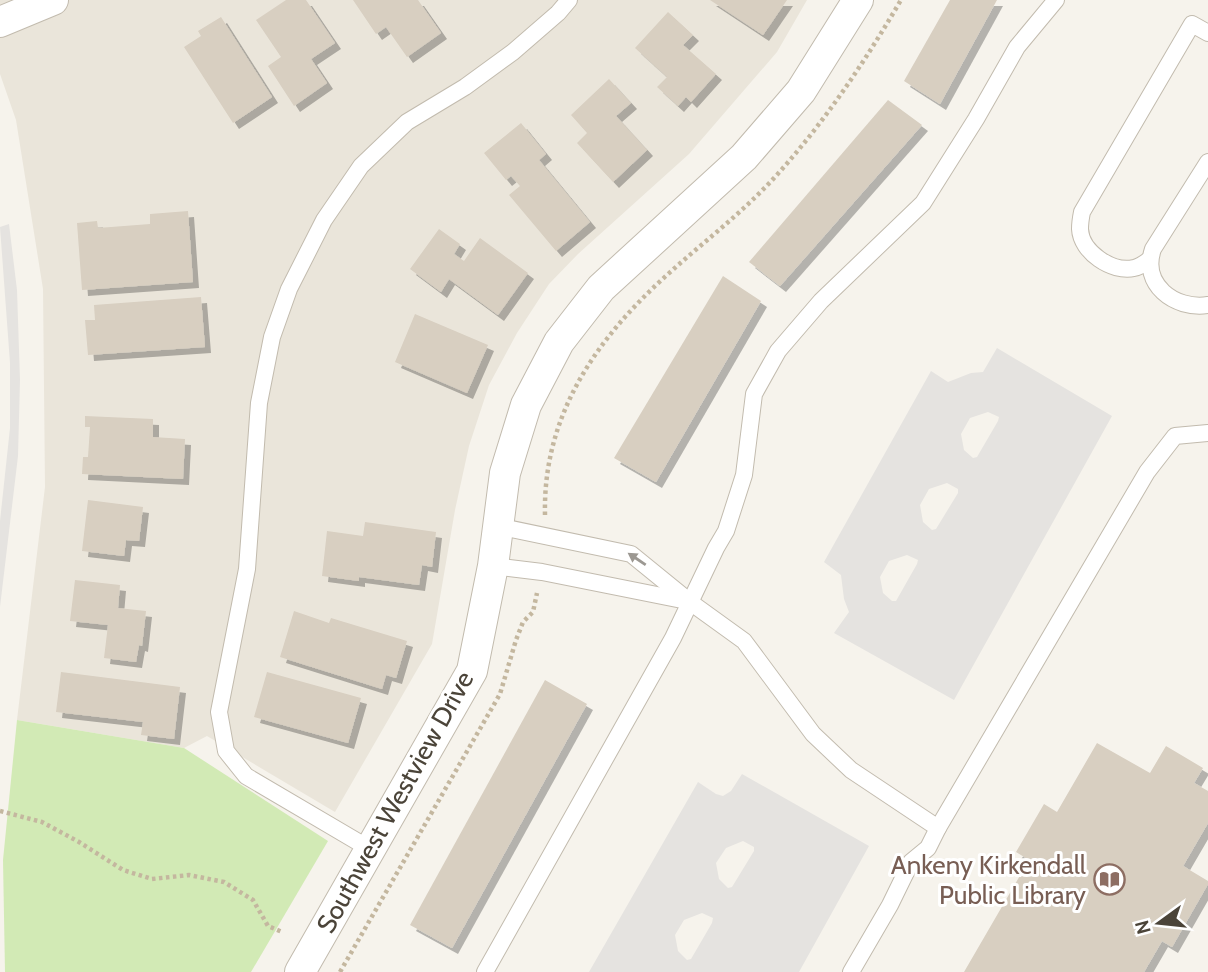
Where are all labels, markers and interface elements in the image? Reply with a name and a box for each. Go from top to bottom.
one-way arrow [627,553,647,566]
street label: Southwest Westview Drive [310,666,480,938]
place label: Ankeny Kirkendall Public Library [891,849,1086,911]
library icon: Ankeny Kirkendall Public Library [1092,863,1126,897]
north arrow [1124,888,1194,958]
text: N [1130,918,1156,937]

